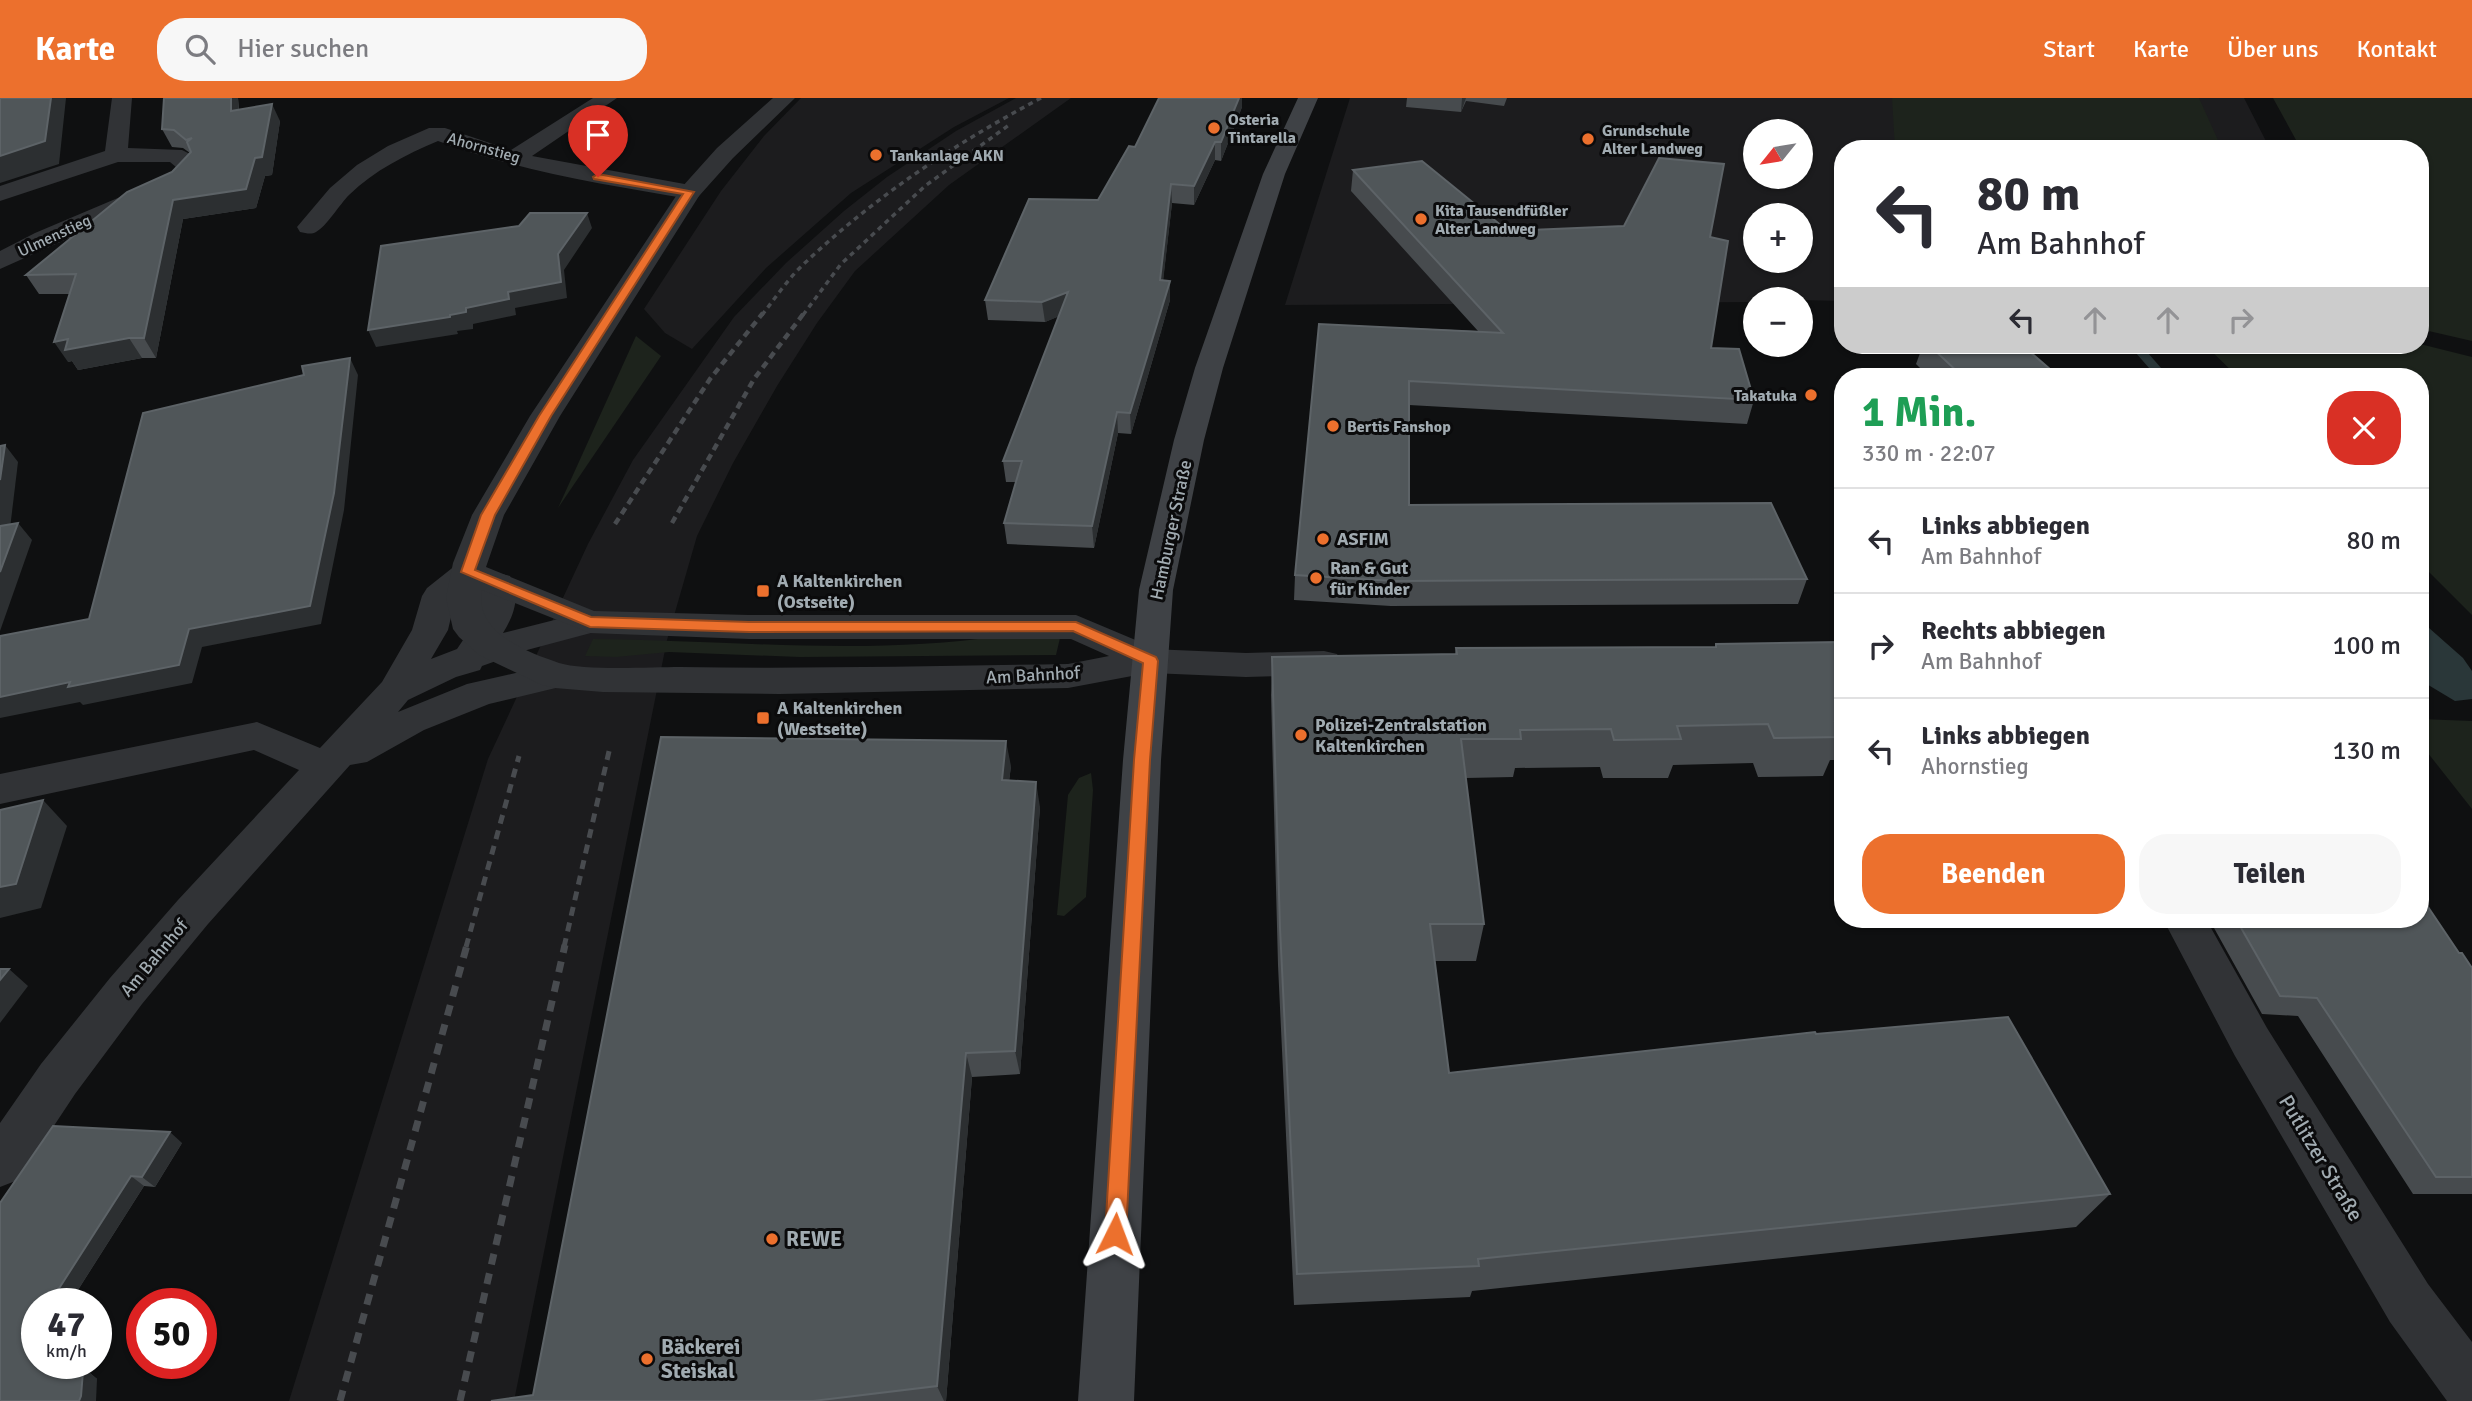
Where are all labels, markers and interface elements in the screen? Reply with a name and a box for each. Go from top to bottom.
search box [157,18,647,81]
text: Karte [35,29,115,70]
icon: search [181,30,219,68]
text: Hier suchen [237,33,369,65]
text: Start [2043,34,2095,64]
text: Karte [2133,34,2189,64]
text: Über uns [2227,34,2319,64]
text: Kontakt [2357,34,2437,64]
pin [568,105,628,177]
place label: Osteria Tintarella [1228,110,1296,148]
icon: arrive [579,116,617,154]
north arrow [1743,119,1813,189]
map controls [1743,119,1813,357]
marker: Osteria Tintarella [1206,120,1222,136]
place label: Grundschule Alter Landweg [1602,121,1703,159]
street label: Ahornstieg [445,128,523,168]
marker: Grundschule Alter Landweg [1580,131,1596,147]
place label: Tankanlage AKN [890,146,1004,166]
marker: Tankanlage AKN [868,147,884,163]
text: 80 m [1977,164,2080,224]
icon: left [1862,168,1953,259]
place label: Kita Tausendfüßler Alter Landweg [1435,201,1569,239]
button: + [1743,203,1813,273]
street label: Ulmenstieg [15,210,94,262]
marker: Kita Tausendfüßler Alter Landweg [1413,211,1429,227]
text: Am Bahnhof [1977,224,2144,263]
button: − [1743,287,1813,357]
icon: left [2003,301,2041,339]
icon: ahead [2076,301,2114,339]
icon: ahead [2149,301,2187,339]
icon: right [2222,301,2260,339]
place label: Takatuka [1734,386,1797,406]
marker: Takatuka [1803,387,1819,403]
text: 1 Min. [1862,387,1976,438]
button: close [2327,391,2401,465]
place label: Bertis Fanshop [1347,417,1451,437]
marker: Bertis Fanshop [1325,418,1341,434]
text: 330 m · 22:07 [1862,439,1996,468]
street label: Hamburger Straße [1145,458,1197,602]
text: Links abbiegen [1921,510,2090,542]
icon: left [1862,522,1900,560]
text: 80 m [2346,525,2401,557]
place label: ASFIM [1337,528,1389,550]
marker: ASFIM [1315,531,1331,547]
text: Am Bahnhof [1921,542,2041,571]
place label: Ran & Gut für Kinder [1329,557,1411,600]
place label: A Kaltenkirchen (Ostseite) [777,570,902,613]
marker: Ran & Gut für Kinder [1308,570,1324,586]
marker: A Kaltenkirchen (Ostseite) [755,583,771,599]
text: Rechts abbiegen [1921,615,2106,647]
icon: right [1862,627,1900,665]
text: 100 m [2332,630,2401,662]
text: Am Bahnhof [1921,647,2041,676]
street label: Am Bahnhof [985,662,1081,688]
place label: A Kaltenkirchen (Westseite) [777,697,902,740]
marker: A Kaltenkirchen (Westseite) [755,710,771,726]
place label: Polizei-Zentralstation Kaltenkirchen [1315,714,1487,757]
text: Links abbiegen [1921,720,2090,752]
marker: Polizei-Zentralstation Kaltenkirchen [1293,727,1309,743]
icon: left [1862,732,1900,770]
text: 130 m [2332,735,2401,767]
text: Ahornstieg [1921,752,2029,781]
button: Beenden [1862,834,2125,914]
button: Teilen [2139,834,2401,914]
street label: Am Bahnhof [115,914,193,1001]
street label: Putlitzer Straße [2273,1090,2369,1226]
position arrow [1078,1197,1152,1271]
place label: REWE [786,1226,842,1252]
marker: REWE [764,1231,780,1247]
speed limit sign: 50 [126,1288,217,1379]
text: 47 [48,1303,85,1346]
place label: Bäckerei Steiskal [661,1334,740,1384]
text: km/h [46,1340,87,1362]
marker: Bäckerei Steiskal [639,1351,655,1367]

